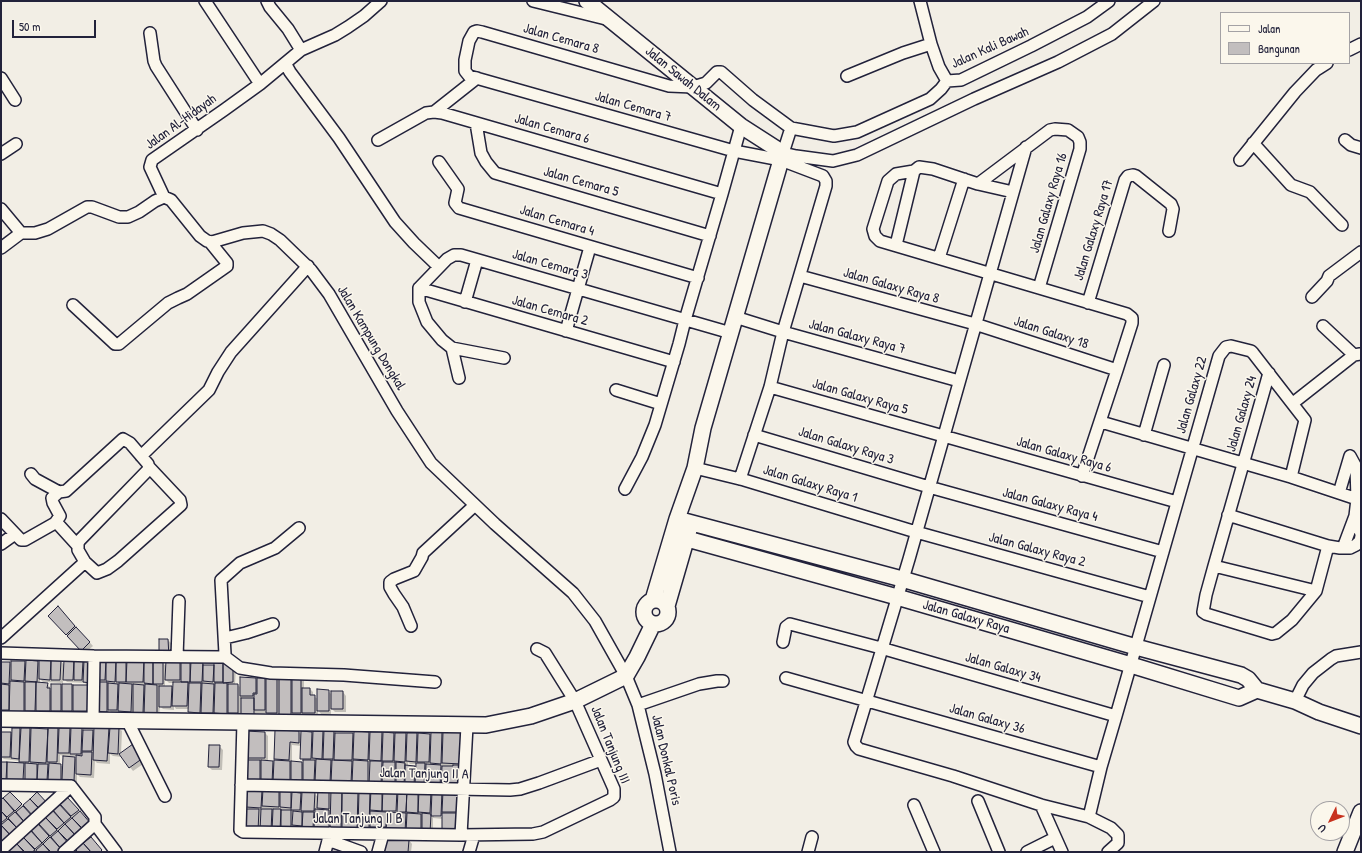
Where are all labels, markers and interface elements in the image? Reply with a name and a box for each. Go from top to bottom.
scale bar [14,12,98,38]
legend [1220,12,1350,64]
text: 50 m [19,18,40,35]
street label: Jalan Cemara 8 [521,20,601,58]
text: Jalan [1258,20,1280,37]
street label: Jalan Kali Bawah [949,23,1031,73]
text: Bangunan [1258,40,1300,57]
street label: Jalan Sawah Dalam [641,43,725,115]
street label: Jalan Cemara 7 [593,88,673,126]
street label: Jalan Al-Hidayah [142,91,220,153]
street label: Jalan Cemara 6 [513,110,591,148]
street label: Jalan Galaxy Raya 16 [1027,151,1071,255]
street label: Jalan Cemara 5 [541,163,621,201]
street label: Jalan Galaxy Raya 17 [1071,177,1117,283]
street label: Jalan Cemara 4 [518,202,596,240]
street label: Jalan Cemara 3 [510,246,590,284]
street label: Jalan Galaxy Raya 8 [841,264,941,308]
street label: Jalan Kampung Dongkal [333,283,409,393]
street label: Jalan Cemara 2 [510,292,590,330]
street label: Jalan Galaxy 18 [1012,313,1090,353]
street label: Jalan Galaxy Raya 7 [807,316,907,358]
street label: Jalan Galaxy 22 [1173,355,1211,435]
street label: Jalan Galaxy 24 [1223,374,1261,454]
street label: Jalan Galaxy Raya 5 [810,375,910,419]
street label: Jalan Galaxy Raya 3 [796,423,896,469]
street label: Jalan Galaxy Raya 6 [1014,433,1114,477]
street label: Jalan Galaxy Raya 1 [761,462,859,506]
street label: Jalan Galaxy Raya 4 [1001,484,1099,526]
street label: Jalan Galaxy Raya 2 [987,529,1087,571]
street label: Jalan Galaxy Raya [921,597,1011,637]
street label: Jalan Galaxy 34 [963,649,1043,687]
street label: Jalan Galaxy 36 [947,700,1027,738]
street label: Jalan Tanjung III [587,704,633,786]
street label: Jalan Donkal Poris [647,713,685,807]
street label: Jalan Tanjung II A [379,765,469,783]
north arrow [1310,801,1350,841]
street label: Jalan Tanjung II B [313,811,403,827]
text: U [1315,822,1329,835]

